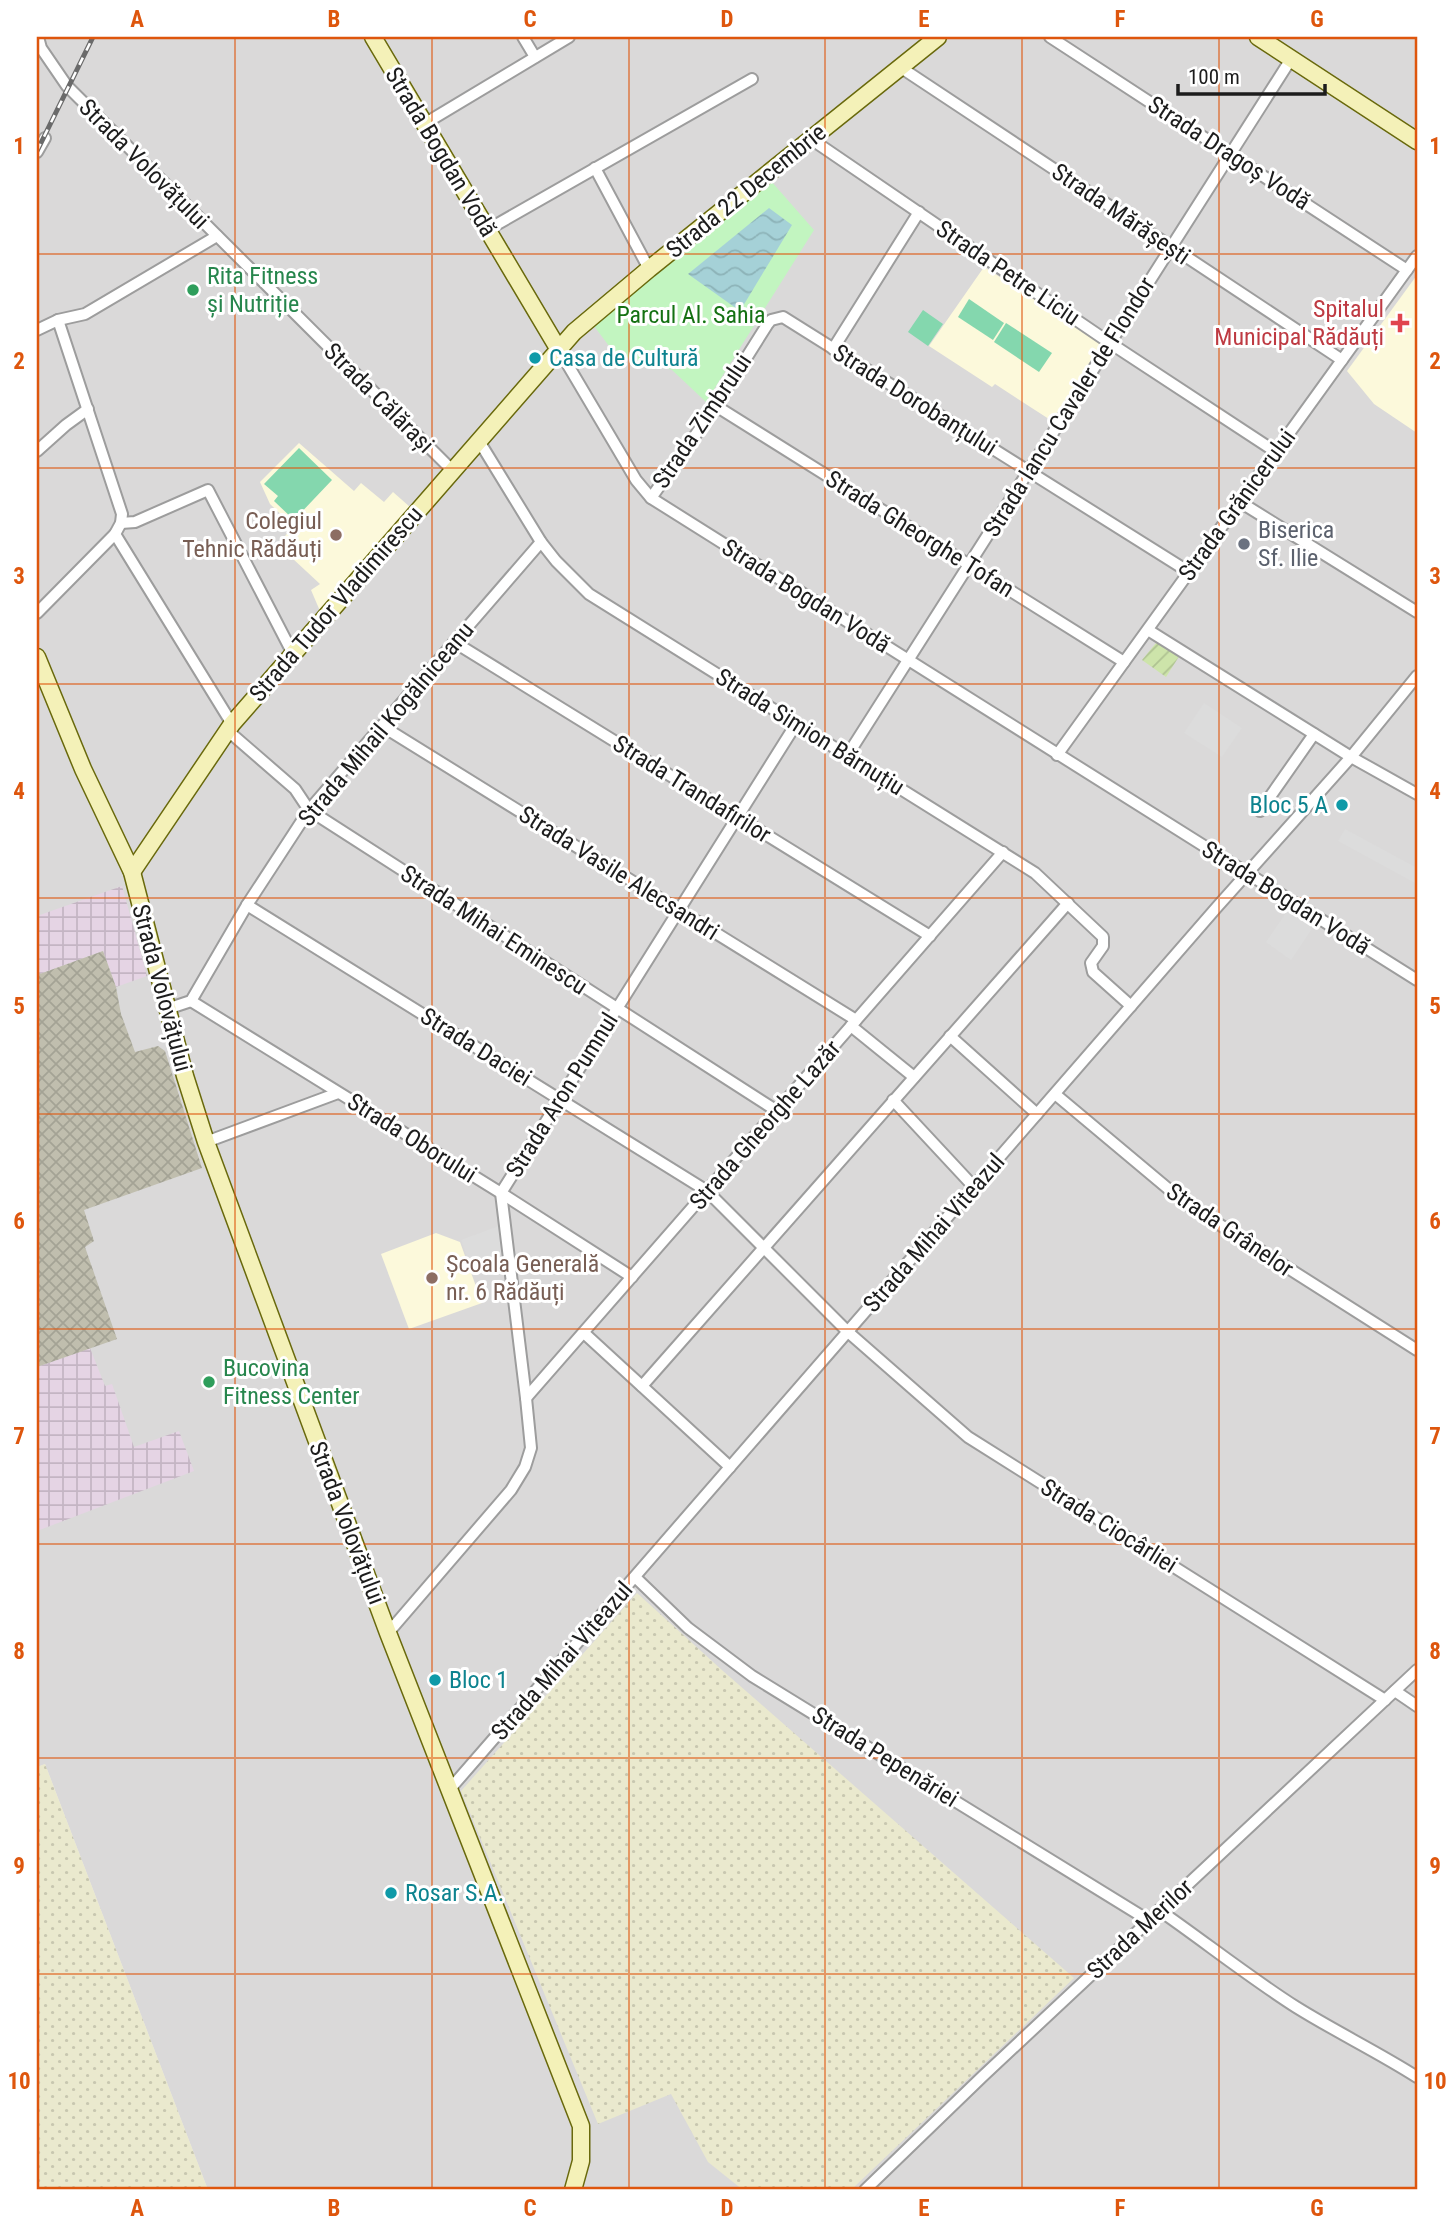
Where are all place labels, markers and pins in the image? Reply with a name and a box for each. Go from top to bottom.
place label: Rita Fitness și Nutriție [207,262,318,318]
marker: Rita Fitness și Nutriție [185,282,201,298]
place label: Spitalul Municipal Rădăuți [1214,295,1384,351]
marker: Spitalul Municipal Rădăuți [1390,313,1410,333]
place label: Casa de Cultură [549,344,698,372]
marker: Casa de Cultură [527,350,543,366]
place label: Colegiul Tehnic Rădăuți [182,507,322,563]
place label: Biserica Sf. Ilie [1258,516,1334,572]
marker: Colegiul Tehnic Rădăuți [328,527,344,543]
marker: Biserica Sf. Ilie [1236,536,1252,552]
place label: Bloc 5 A [1250,791,1328,819]
marker: Bloc 5 A [1334,797,1350,813]
place label: Școala Generală nr. 6 Rădăuți [446,1250,599,1306]
marker: Școala Generală nr. 6 Rădăuți [424,1270,440,1286]
place label: Bucovina Fitness Center [223,1354,360,1410]
marker: Bucovina Fitness Center [201,1374,217,1390]
place label: Bloc 1 [449,1666,508,1694]
marker: Bloc 1 [427,1672,443,1688]
place label: Rosar S.A. [405,1879,504,1907]
marker: Rosar S.A. [383,1885,399,1901]

